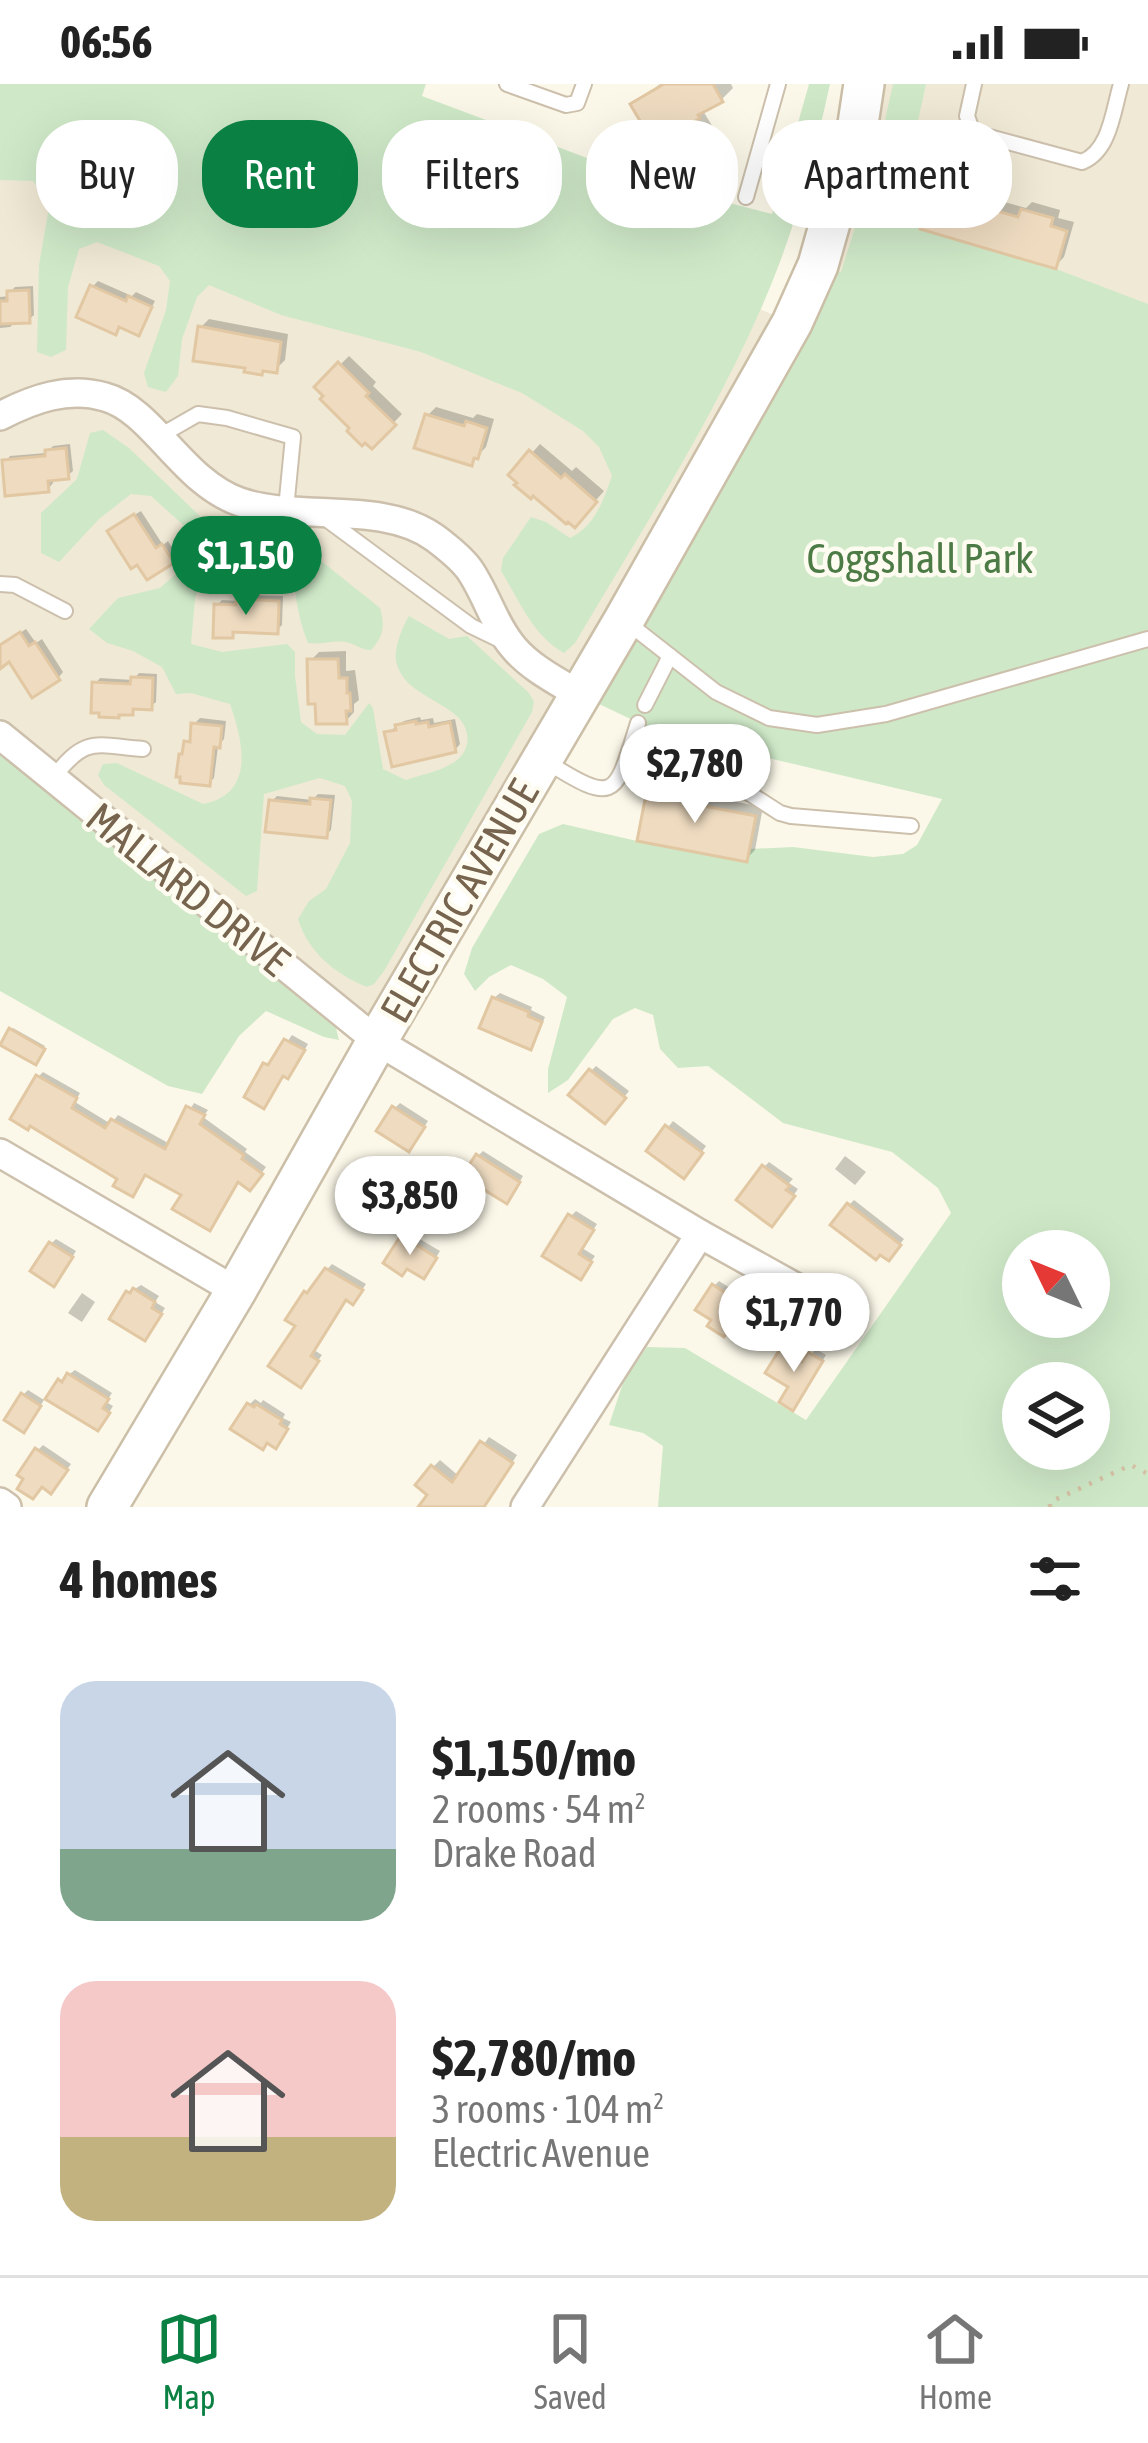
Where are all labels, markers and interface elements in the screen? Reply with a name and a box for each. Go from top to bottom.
text: 06:56 [60,16,153,68]
chip: Buy [36,120,178,228]
chip: Rent [202,120,358,228]
chip: Filters [382,120,562,228]
chip: New [586,120,738,228]
chip: Apartment [762,120,1012,228]
pin: $1,150 [148,516,344,618]
text: $1,150 [198,533,294,577]
park label: Coggshall Park [807,534,1033,582]
pin: $2,780 [597,724,793,826]
text: $2,780 [647,741,743,785]
street label: ELECTRIC AVENUE [370,771,548,1031]
street label: MALLARD DRIVE [77,793,299,985]
pin: $3,850 [312,1156,508,1258]
text: $3,850 [362,1173,458,1217]
north arrow [1002,1230,1110,1338]
map controls [1002,1230,1110,1470]
pin: $1,770 [696,1273,892,1375]
text: $1,770 [746,1290,842,1334]
button: layers [1002,1362,1110,1470]
icon: filters [1022,1546,1088,1612]
text: 4 homes [60,1550,218,1609]
text: $1,150/mo [432,1728,636,1787]
icon: home [156,1729,300,1873]
text: 2 rooms · 54 m² [432,1787,646,1831]
text: Drake Road [432,1831,597,1875]
text: $2,780/mo [432,2028,636,2087]
icon: home [156,2029,300,2173]
text: 3 rooms · 104 m² [432,2087,664,2131]
text: Electric Avenue [432,2131,650,2175]
tab: Map [156,2306,222,2416]
tab: Saved [534,2306,607,2416]
tab: Home [919,2306,992,2416]

